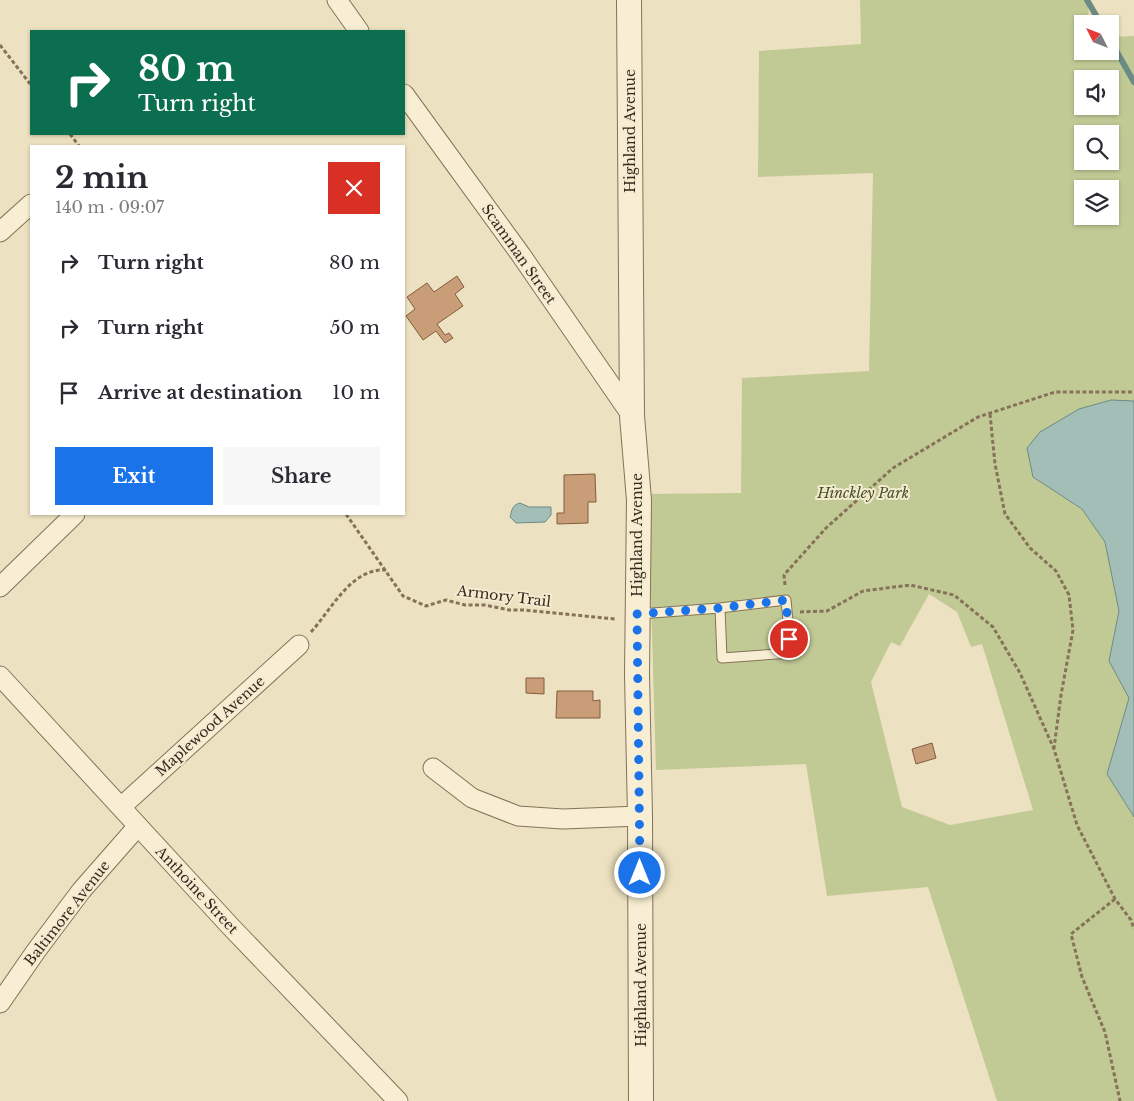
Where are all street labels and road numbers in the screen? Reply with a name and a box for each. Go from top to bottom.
street label: Highland Avenue [621,69,639,193]
street label: Scamman Street [478,201,561,308]
street label: Highland Avenue [628,473,646,597]
street label: Armory Trail [455,581,552,611]
street label: Maplewood Avenue [152,672,268,780]
street label: Anthoine Street [151,842,243,938]
street label: Baltimore Avenue [20,857,114,969]
street label: Highland Avenue [632,923,650,1047]

